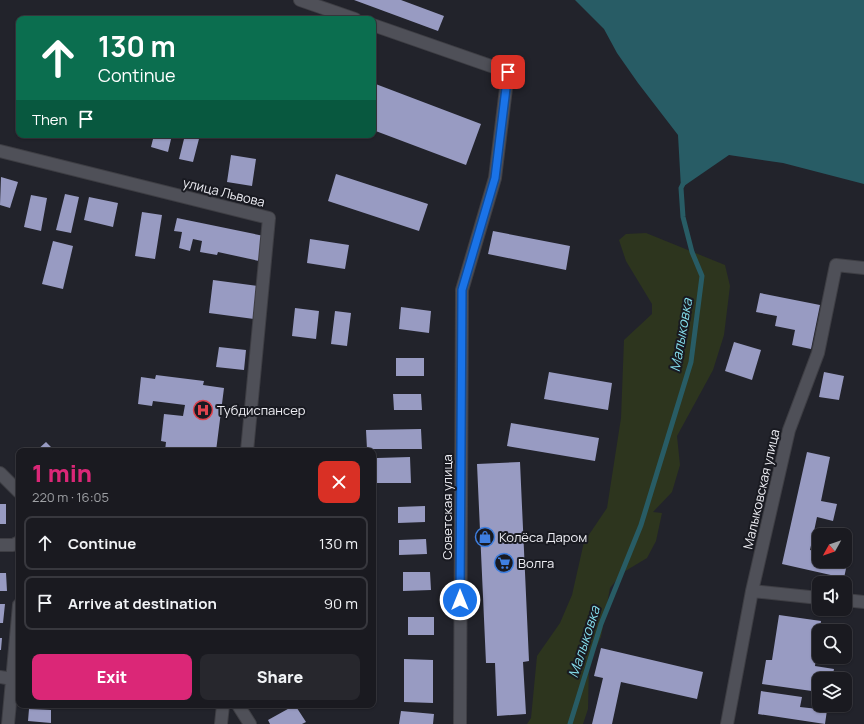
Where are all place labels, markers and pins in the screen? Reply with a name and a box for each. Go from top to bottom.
pin [491,55,525,89]
hospital icon: Тубдиспансер [192,399,214,421]
place label: Тубдиспансер [217,401,306,419]
shop icon: Колёса Даром [474,526,496,548]
place label: Колёса Даром [499,528,587,546]
supermarket icon: Волга [493,552,515,574]
place label: Волга [518,554,554,572]

